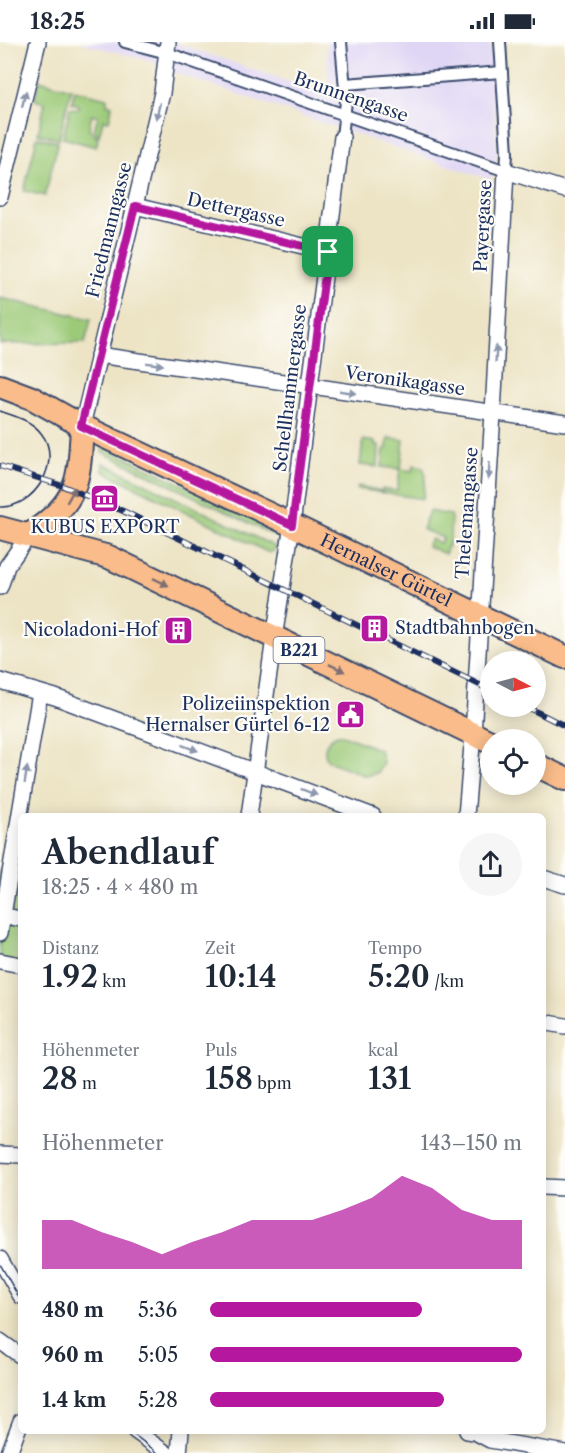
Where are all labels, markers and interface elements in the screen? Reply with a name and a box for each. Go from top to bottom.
text: 18:25 [30,8,85,35]
street label: Brunnengasse [291,67,411,127]
one-way arrow [20,90,30,109]
one-way arrow [152,102,162,120]
street label: Friedmanngasse [81,160,137,300]
street label: Payergasse [470,179,496,273]
street label: Dettergasse [185,188,287,232]
pin [302,226,353,277]
icon: arrive [311,235,344,268]
street label: Schellhammergasse [269,303,311,473]
one-way arrow [492,345,501,364]
one-way arrow [146,360,165,369]
street label: Veronikagasse [343,362,466,400]
one-way arrow [339,388,358,397]
street label: Thelemangasse [451,446,483,580]
one-way arrow [485,462,494,481]
museum icon: KUBUS EXPORT [89,482,121,514]
one-way arrow [66,487,76,504]
place label: KUBUS EXPORT [30,516,180,538]
street label: Hernalser Gürtel [317,529,455,612]
one-way arrow [153,578,170,587]
building icon: Stadtbahnbogen [358,612,390,644]
building icon: Nicoladoni-Hof [163,614,195,646]
place label: Stadtbahnbogen [395,617,535,639]
place label: Nicoladoni-Hof [23,619,161,641]
road number: B221 [274,637,324,663]
north arrow [480,651,546,717]
map controls [480,651,546,795]
one-way arrow [328,663,345,673]
place label: Polizeiinspektion Hernalser Gürtel 6-12 [145,693,330,736]
public building icon: Polizeiinspektion Hernalser Gürtel 6-12 [335,698,367,730]
button: locate [480,729,546,795]
one-way arrow [181,743,199,753]
one-way arrow [22,765,31,784]
one-way arrow [300,788,318,797]
text: Abendlauf [42,832,215,873]
button: share [459,833,522,896]
text: 18:25 · 4 × 480 m [42,875,198,899]
text: Distanz [42,938,99,958]
text: Zeit [205,938,235,958]
text: Tempo [368,938,422,958]
text: 1.92 [42,958,98,995]
text: 10:14 [205,958,277,995]
text: 5:20 [368,958,430,995]
text: km [98,971,126,991]
text: /km [430,971,464,991]
text: Höhenmeter [42,1040,139,1060]
text: Puls [205,1040,237,1060]
text: kcal [368,1040,398,1060]
text: 28 [42,1060,78,1097]
text: 158 [205,1060,253,1097]
text: 131 [368,1060,411,1097]
text: m [78,1073,97,1093]
text: bpm [253,1073,292,1093]
text: Höhenmeter [42,1131,164,1155]
text: 143–150 m [420,1131,522,1155]
text: 480 m [42,1298,104,1322]
text: 5:36 [138,1298,177,1322]
text: 960 m [42,1343,104,1367]
text: 5:05 [138,1343,178,1367]
text: 1.4 km [42,1388,107,1412]
text: 5:28 [138,1388,178,1412]

